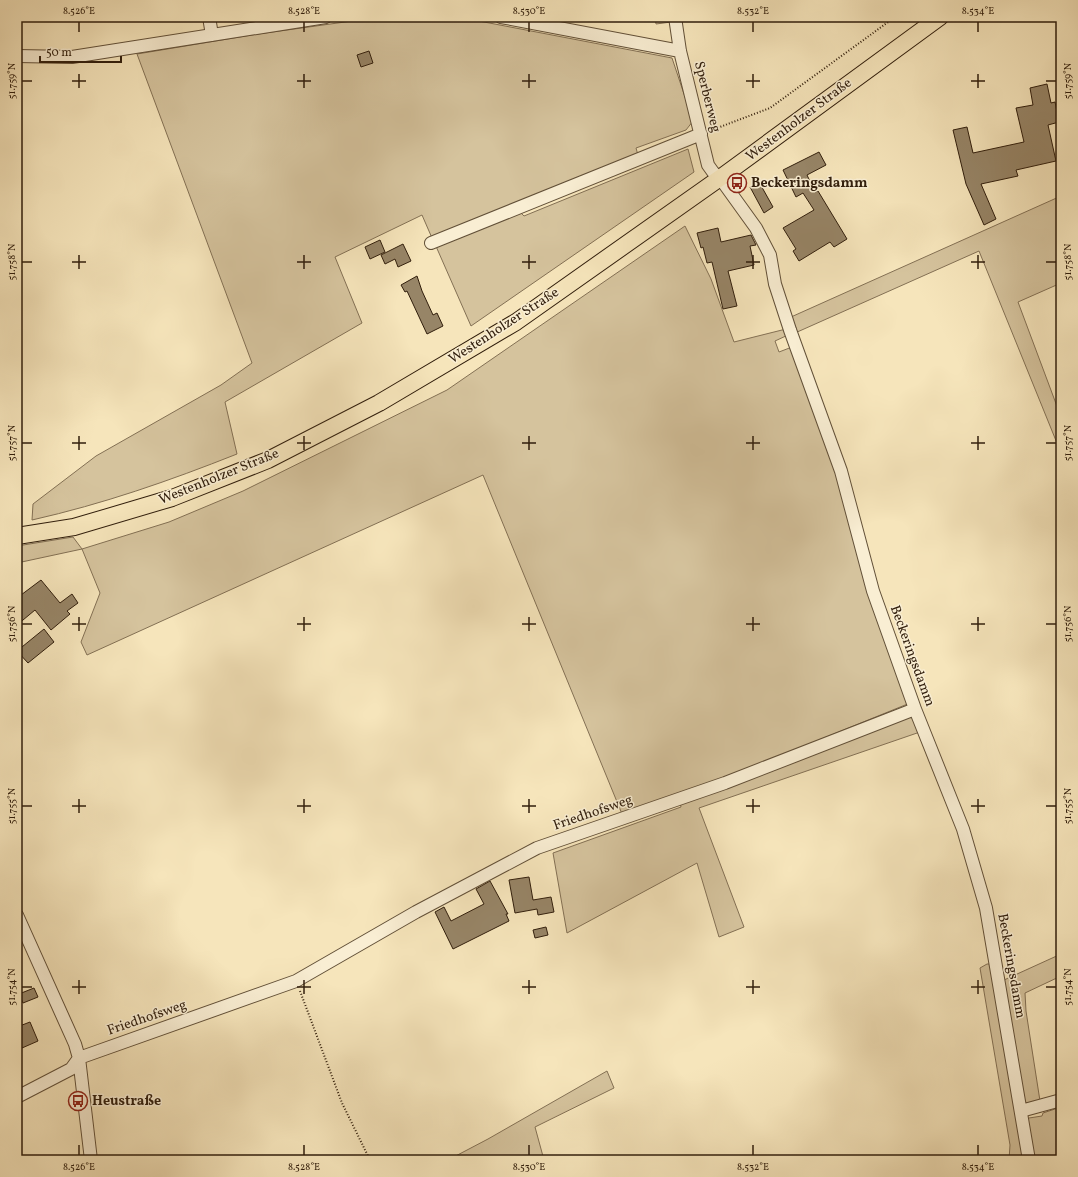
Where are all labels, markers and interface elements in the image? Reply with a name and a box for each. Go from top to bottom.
text: 8.526°E [63,4,95,18]
text: 8.528°E [288,4,320,18]
text: 8.530°E [513,4,545,18]
text: 8.532°E [737,4,769,18]
text: 8.534°E [962,4,994,18]
scale bar [40,38,121,64]
text: 50 m [46,45,72,61]
street label: Sperberweg [689,59,725,135]
text: 51.759°N [5,62,19,99]
text: 51.759°N [1061,62,1075,99]
street label: Westenholzer Straße [742,74,856,166]
bus stop icon: Beckeringsdamm [726,172,748,194]
place label: Beckeringsdamm [751,174,868,193]
text: 51.758°N [5,243,19,280]
text: 51.758°N [1061,243,1075,280]
street label: Westenholzer Straße [445,283,563,369]
text: 51.757°N [5,424,19,461]
text: 51.757°N [1061,424,1075,461]
street label: Westenholzer Straße [156,444,282,510]
street label: Beckeringsdamm [885,603,939,709]
text: 51.756°N [5,605,19,642]
text: 51.756°N [1061,605,1075,642]
text: 51.755°N [5,787,19,824]
text: 51.755°N [1061,787,1075,824]
street label: Friedhofsweg [551,791,635,835]
street label: Beckeringsdamm [992,912,1030,1020]
text: 51.754°N [5,968,19,1006]
text: 51.754°N [1061,968,1075,1006]
street label: Friedhofsweg [105,996,189,1040]
bus stop icon: Heustraße [67,1090,89,1112]
place label: Heustraße [92,1092,161,1111]
text: 8.526°E [63,1160,95,1174]
text: 8.528°E [288,1160,320,1174]
text: 8.530°E [513,1160,545,1174]
text: 8.532°E [737,1160,769,1174]
text: 8.534°E [962,1160,994,1174]

